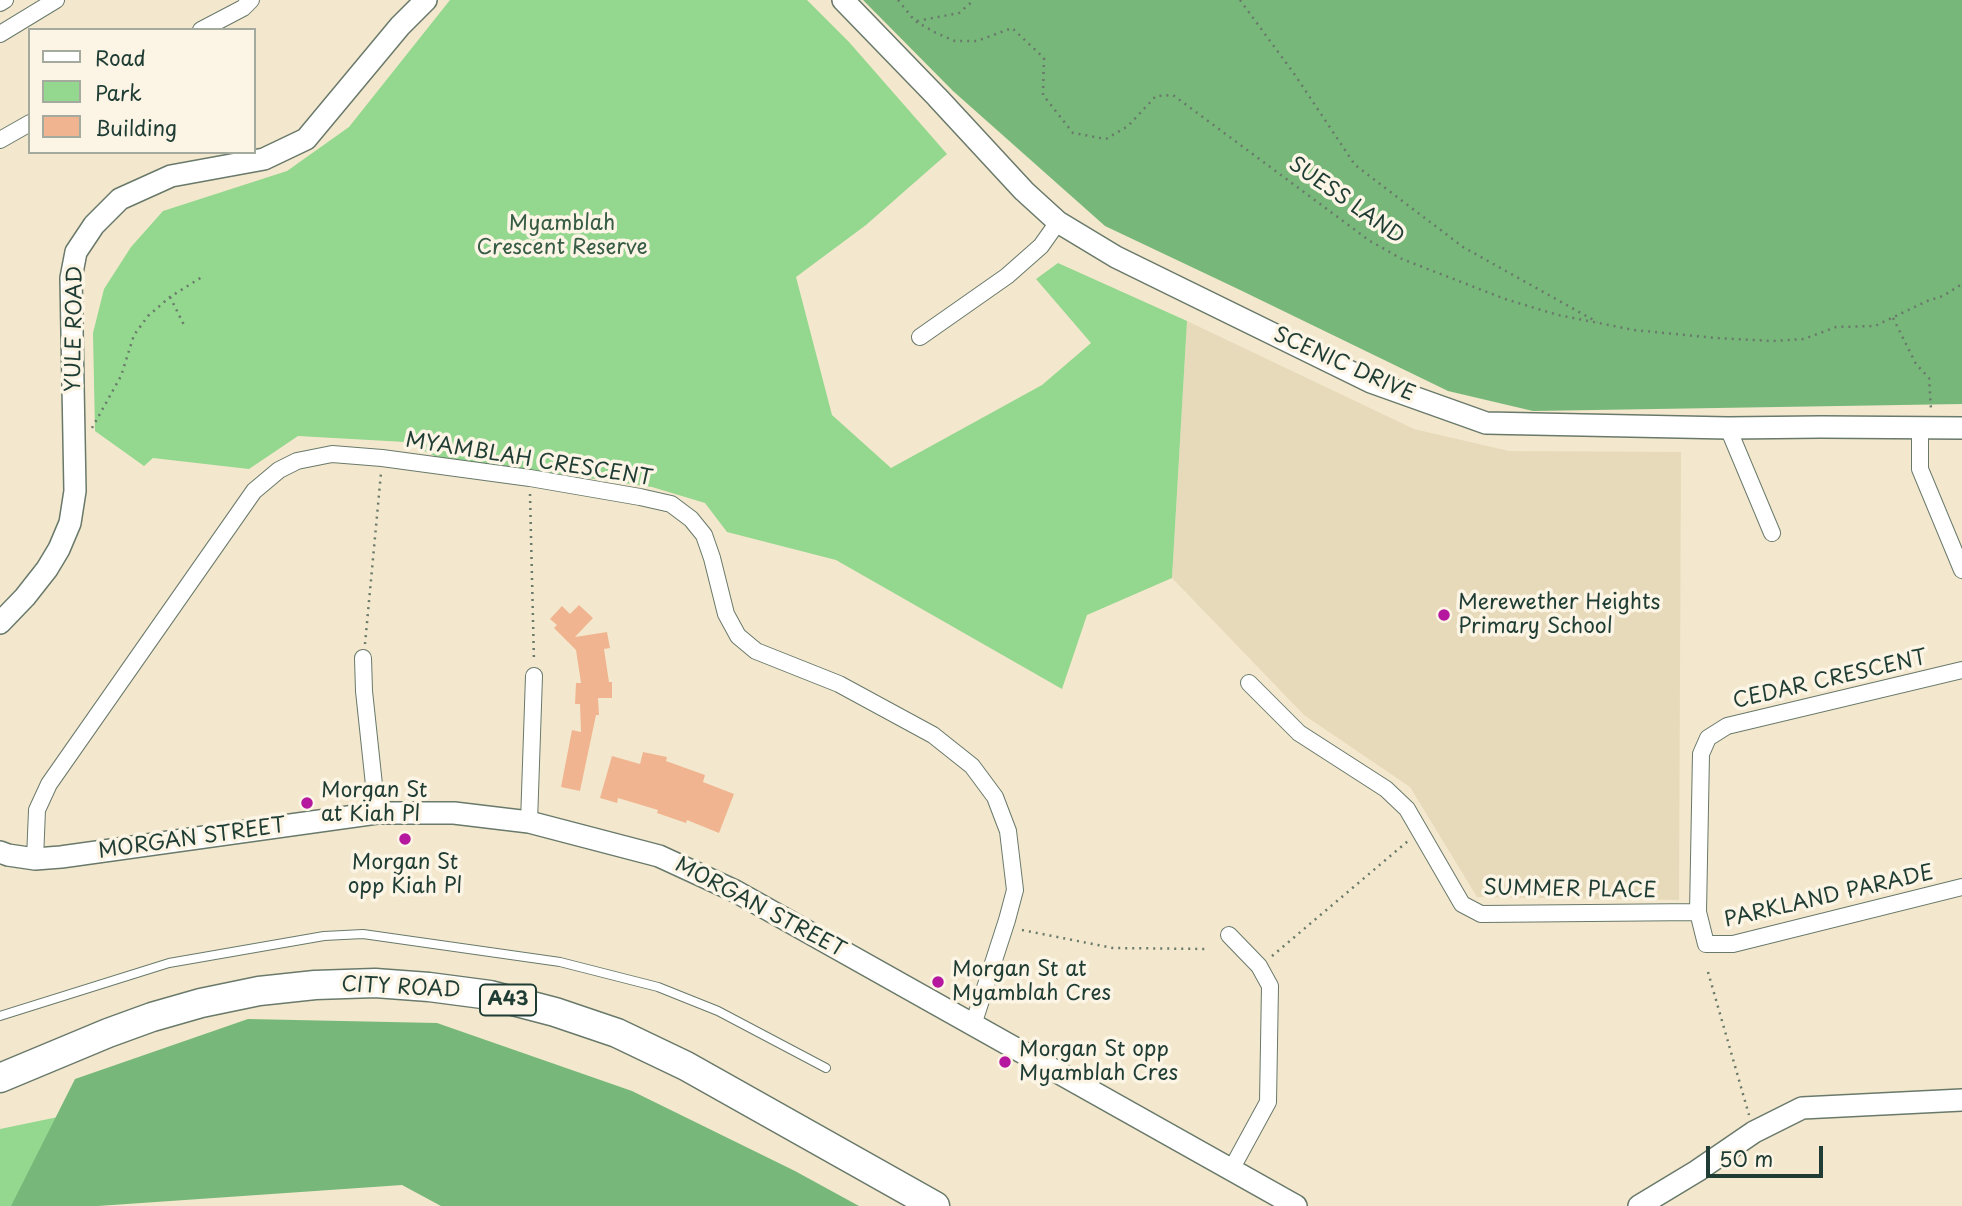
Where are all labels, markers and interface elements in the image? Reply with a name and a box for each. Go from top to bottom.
legend [28,28,256,154]
text: Road [95,41,146,73]
text: Park [95,76,142,108]
text: Building [95,111,177,143]
street label: SUESS LAND [1283,152,1409,250]
park label: Myamblah Crescent Reserve [476,211,648,261]
street label: YULE ROAD [61,266,89,392]
street label: SCENIC DRIVE [1269,323,1419,407]
street label: MYAMBLAH CRESCENT [404,428,654,492]
place label: Merewether Heights Primary School [1458,590,1660,640]
marker: Merewether Heights Primary School [1436,607,1452,623]
street label: CEDAR CRESCENT [1731,645,1929,715]
place label: Morgan St at Kiah Pl [321,778,427,828]
marker: Morgan St at Kiah Pl [299,795,315,811]
street label: MORGAN STREET [97,813,287,865]
marker: Morgan St opp Kiah Pl [397,831,413,847]
place label: Morgan St opp Kiah Pl [348,850,462,900]
street label: MORGAN STREET [671,852,849,964]
street label: PARKLAND PARADE [1722,861,1936,933]
street label: SUMMER PLACE [1483,876,1657,904]
place label: Morgan St at Myamblah Cres [952,957,1111,1007]
street label: CITY ROAD [341,972,461,1004]
marker: Morgan St at Myamblah Cres [930,974,946,990]
road number: A43 [480,984,536,1016]
place label: Morgan St opp Myamblah Cres [1019,1037,1178,1087]
marker: Morgan St opp Myamblah Cres [997,1054,1013,1070]
scale bar [1710,1132,1827,1176]
text: 50 m [1719,1142,1773,1174]

